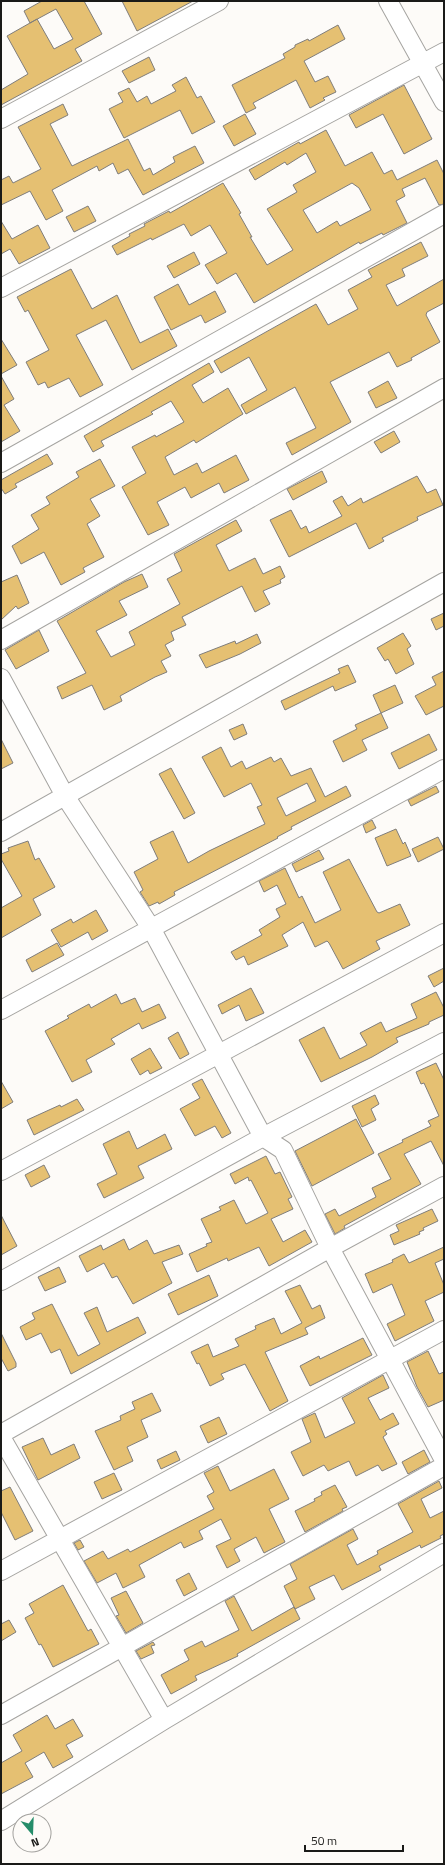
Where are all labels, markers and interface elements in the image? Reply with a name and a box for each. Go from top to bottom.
north arrow [12,1813,52,1853]
scale bar [305,1827,403,1853]
text: 50 m [311,1831,337,1850]
text: N [29,1834,41,1851]

